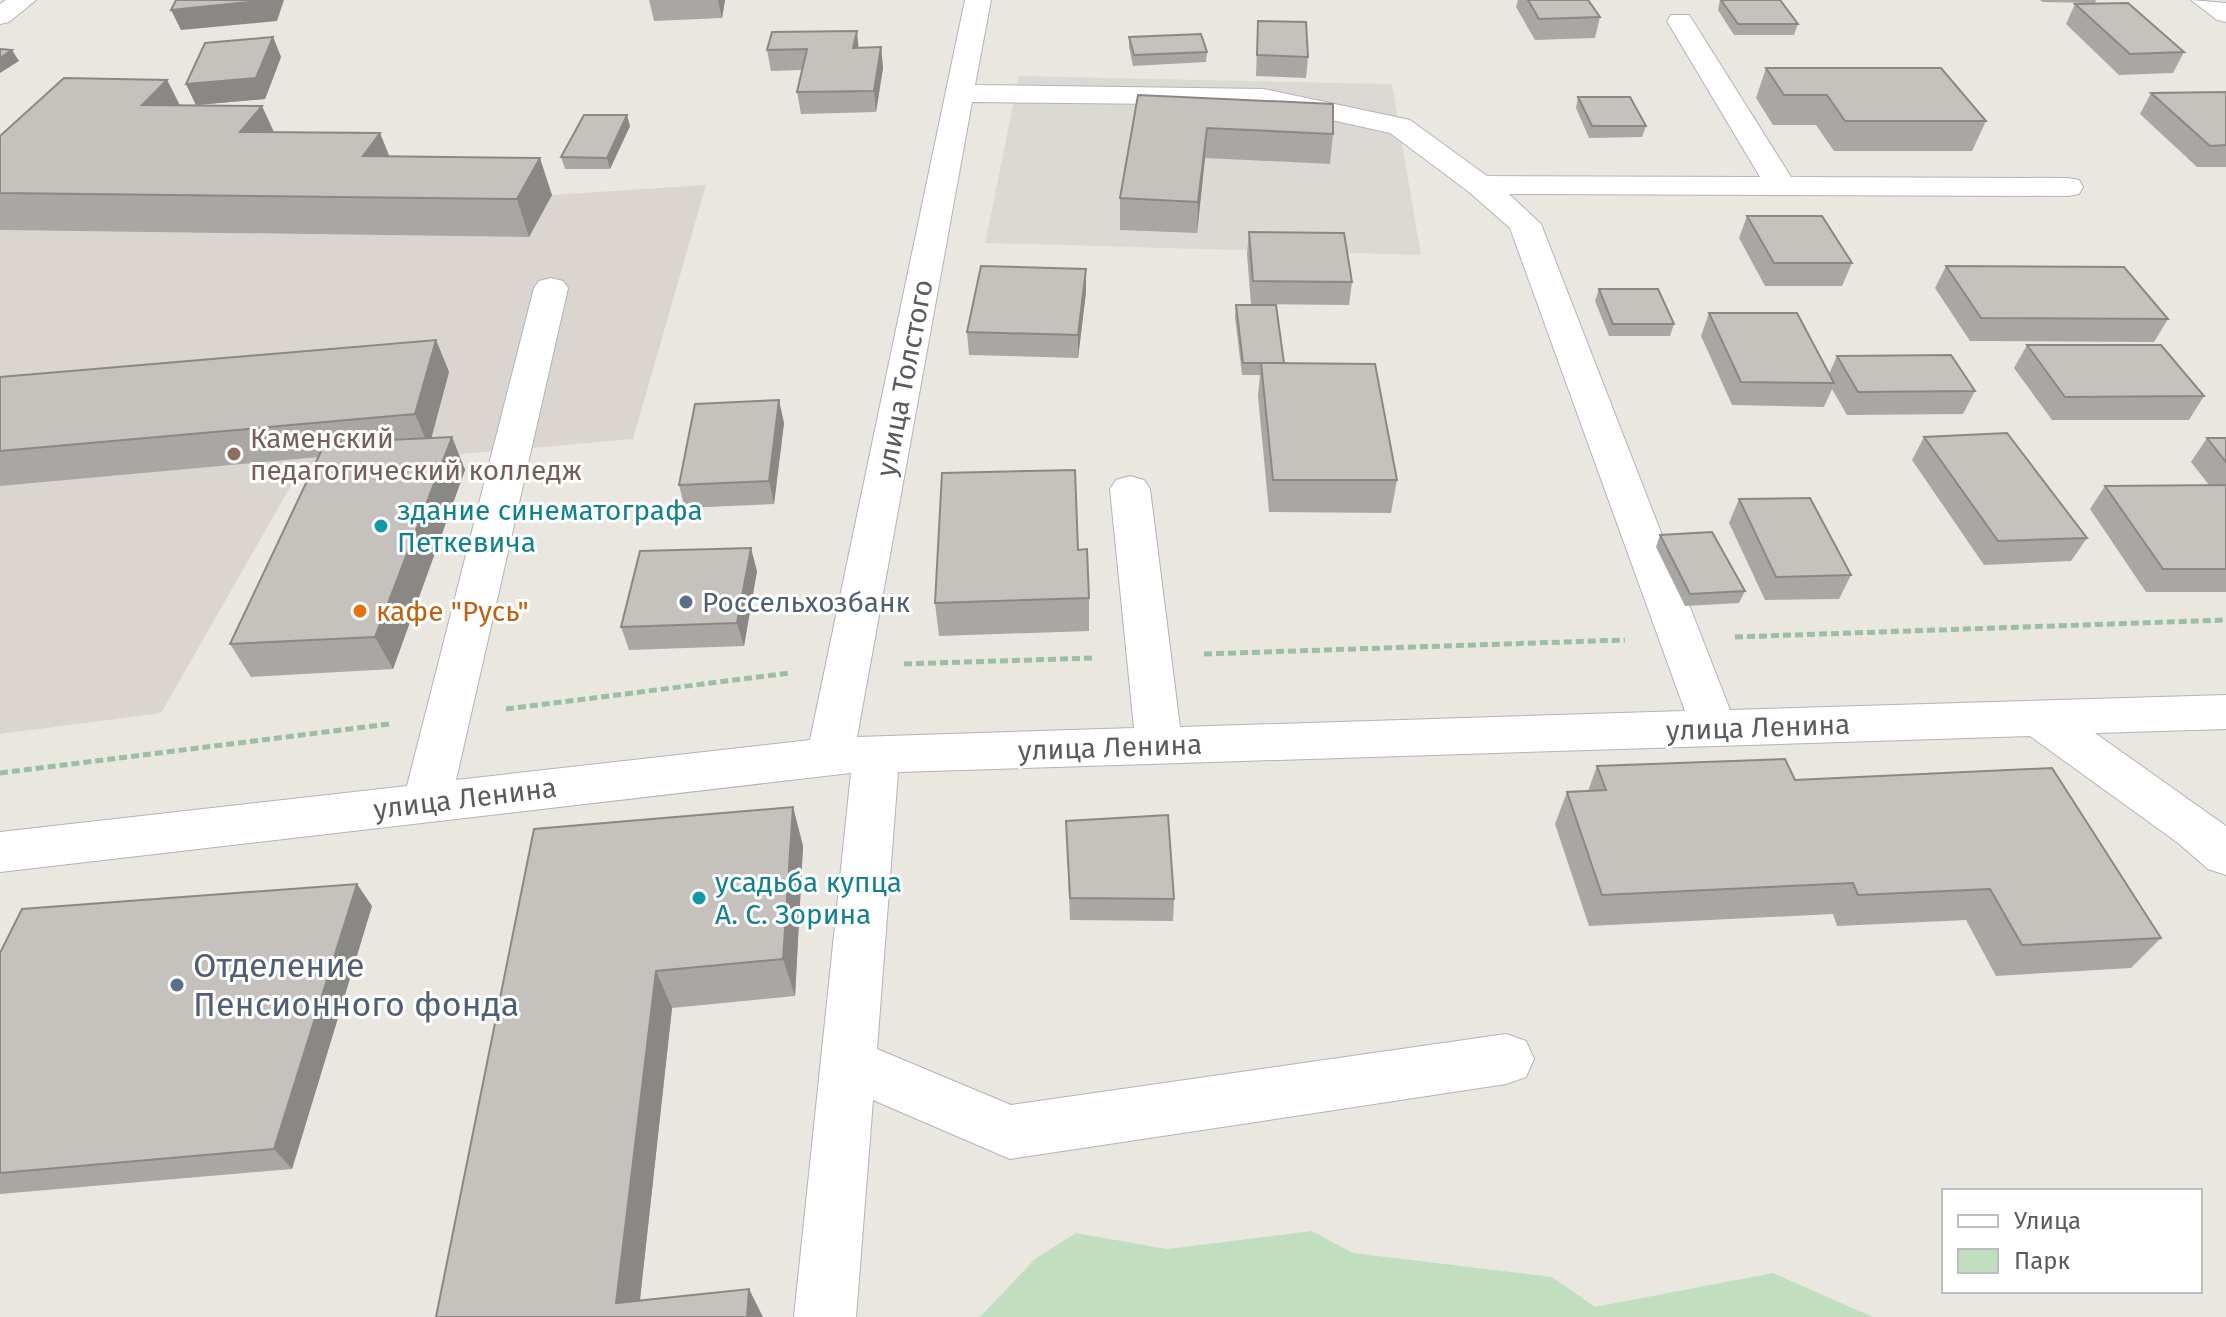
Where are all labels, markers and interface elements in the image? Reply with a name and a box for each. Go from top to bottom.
street label: улица Толстого [869,277,940,479]
place label: Каменский педагогический колледж [250,422,582,487]
marker: Каменский педагогический колледж [225,445,243,463]
place label: здание синематографа Петкевича [397,494,703,559]
marker: здание синематографа Петкевича [372,517,390,535]
place label: Россельхозбанк [702,586,911,619]
marker: Россельхозбанк [677,593,695,611]
place label: кафе "Русь" [376,595,529,628]
marker: кафе "Русь" [351,602,369,620]
street label: улица Ленина [1665,708,1851,747]
street label: улица Ленина [1017,728,1203,767]
street label: улица Ленина [372,771,559,826]
place label: усадьба купца А. С. Зорина [715,866,902,931]
marker: усадьба купца А. С. Зорина [690,889,708,907]
place label: Отделение Пенсионного фонда [193,945,519,1025]
marker: Отделение Пенсионного фонда [168,976,186,994]
legend [1942,1189,2202,1293]
text: Улица [2014,1207,2081,1235]
text: Парк [2014,1247,2071,1275]

